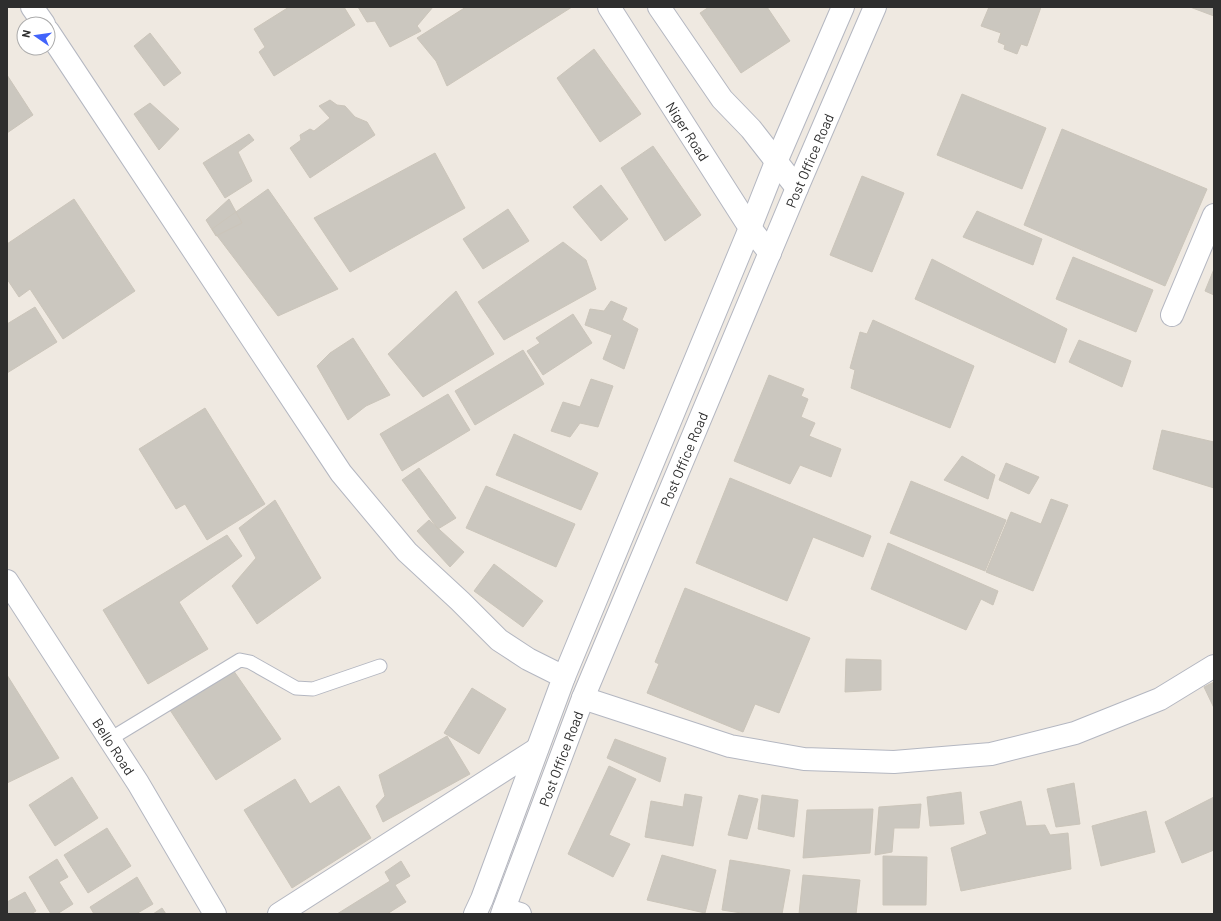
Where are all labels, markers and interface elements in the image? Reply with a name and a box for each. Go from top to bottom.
north arrow [16,16,56,56]
text: N [19,29,33,39]
street label: Niger Road [663,98,713,164]
street label: Post Office Road [781,111,837,210]
street label: Post Office Road [656,409,711,509]
street label: Post Office Road [535,708,586,809]
street label: Bello Road [90,715,139,778]

